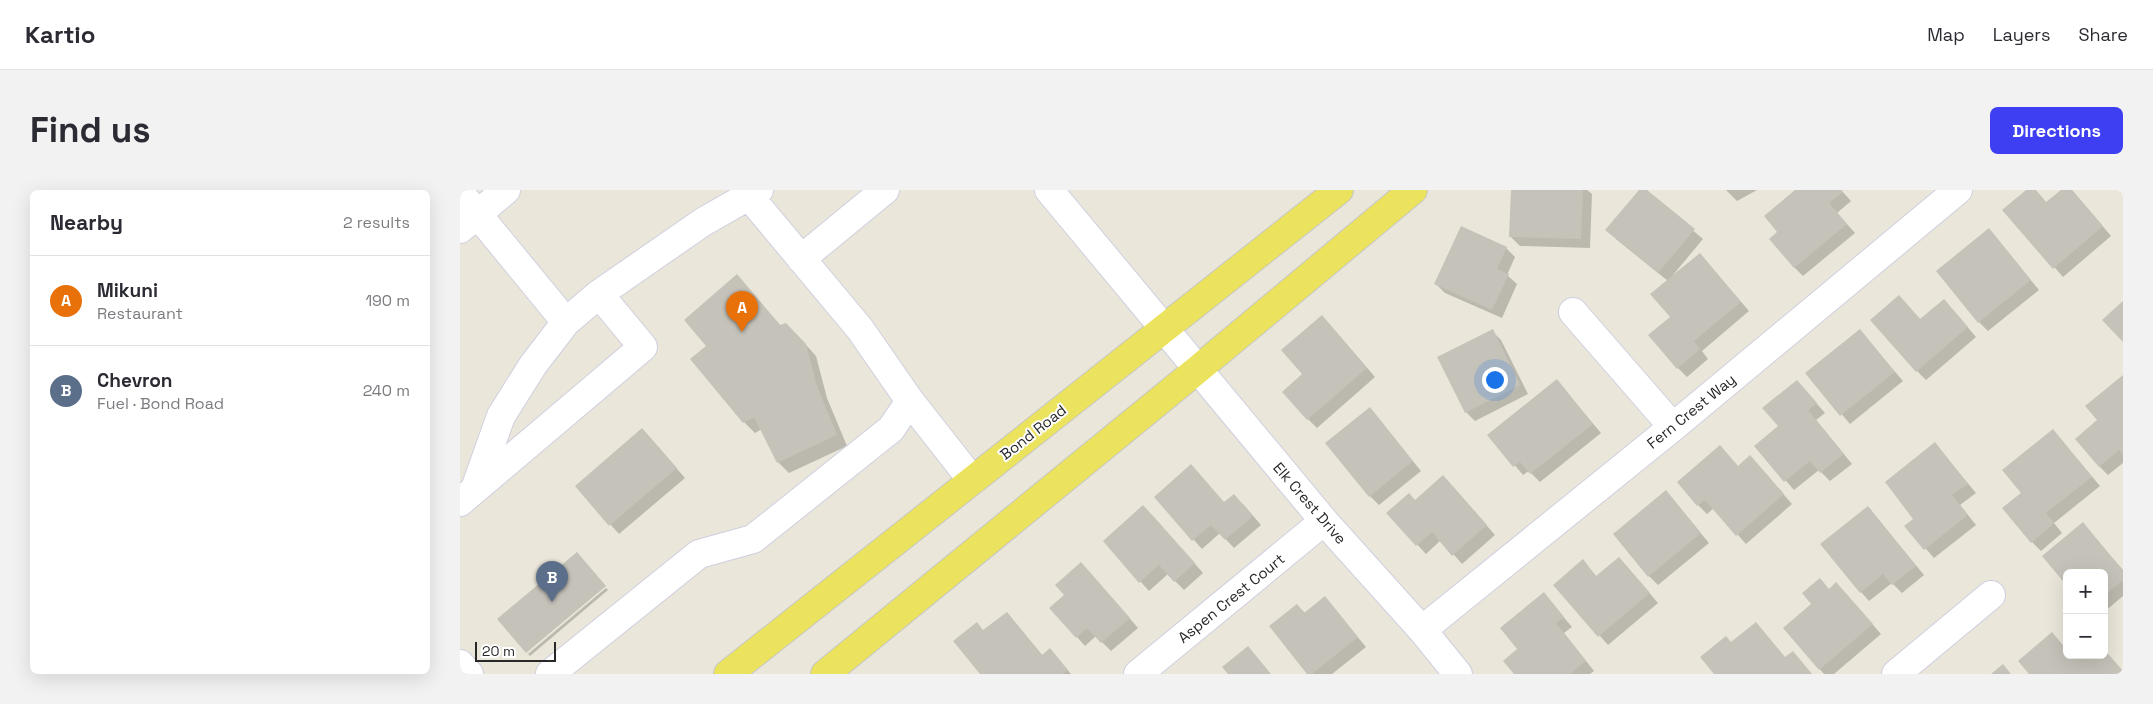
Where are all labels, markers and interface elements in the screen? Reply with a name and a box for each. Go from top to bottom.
text: Kartio [25,19,95,50]
text: Map [1927,23,1965,46]
text: Layers [1993,23,2050,46]
text: Share [2078,23,2128,46]
button: Directions [1990,107,2123,154]
text: Find us [30,108,151,152]
text: Nearby [50,209,123,236]
text: 2 results [343,212,410,233]
text: Mikuni [97,278,158,303]
text: A [61,290,71,311]
text: 190 m [365,290,410,311]
pin: A [726,291,758,332]
text: Restaurant [97,303,183,324]
your location [1482,367,1508,393]
text: Chevron [97,368,173,393]
street label: Fern Crest Way [1643,369,1739,453]
text: B [61,380,71,401]
text: 240 m [363,380,410,401]
text: Fuel · Bond Road [97,393,224,414]
street label: Bond Road [996,400,1070,464]
street label: Elk Crest Drive [1269,458,1351,548]
street label: Aspen Crest Court [1174,549,1288,647]
pin: B [536,561,568,602]
map controls [2063,569,2108,659]
button: + [2063,569,2108,614]
button: − [2063,614,2108,659]
scale bar [475,639,556,662]
text: 20 m [482,642,515,660]

